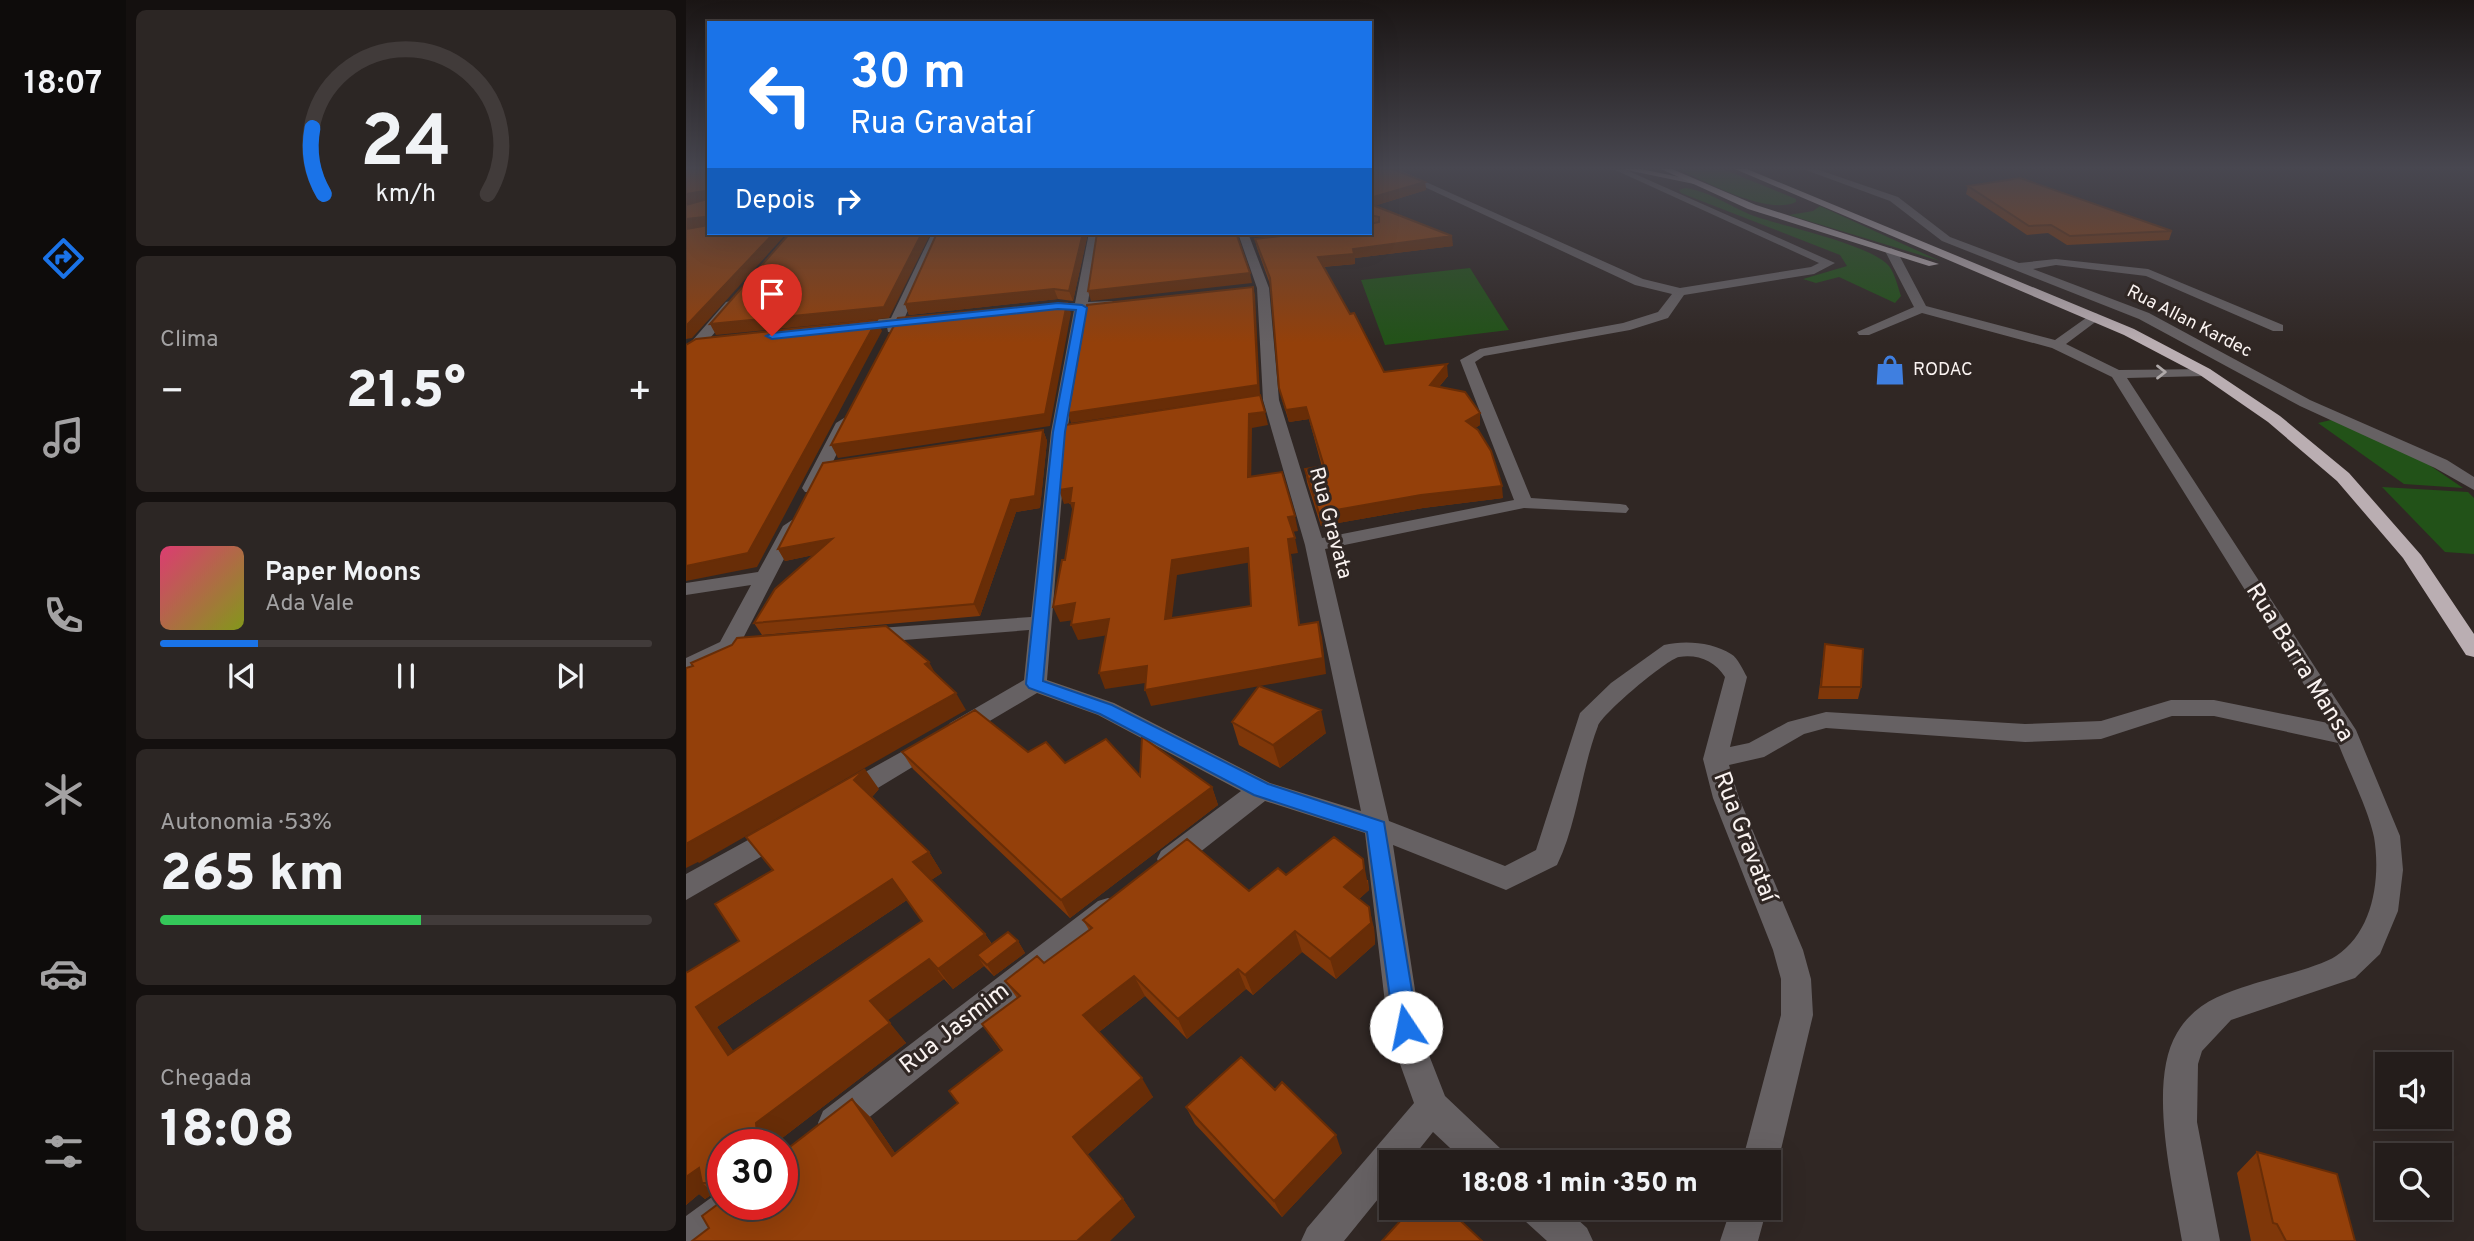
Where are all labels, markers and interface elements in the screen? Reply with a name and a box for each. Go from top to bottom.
text: 30 m [850,44,966,106]
icon: left [735,49,826,140]
text: 18:07 [24,65,102,105]
text: 24 [360,100,452,192]
text: Rua Gravataí [850,105,1033,145]
text: km/h [376,179,436,211]
icon: right [829,182,867,220]
text: Depois [735,185,815,218]
icon: directions [39,234,88,283]
pin [742,264,802,336]
icon: arrive [753,275,791,313]
street label: Rua Allan Kardec [2122,281,2256,363]
text: Clima [160,326,218,355]
shop icon: RODAC [1873,353,1907,387]
place label: RODAC [1913,359,1973,382]
text: 21.5° [346,360,466,426]
one-way arrow [2156,364,2167,380]
text: − [160,369,185,418]
text: + [627,369,652,418]
icon: music [39,413,88,462]
street label: Rua Gravata [1302,464,1358,582]
text: Paper Moons [265,557,421,590]
street label: Rua Barra Mansa [2238,578,2360,748]
text: Ada Vale [265,590,354,619]
icon: phone [39,591,88,640]
icon: previous [223,657,261,695]
icon: pause [387,657,425,695]
icon: next [551,657,589,695]
street label: Rua Gravataí [1705,768,1783,908]
icon: climate [39,770,88,819]
text: Autonomia · 53% [160,809,332,838]
text: 265 km [160,843,344,909]
icon: car [39,949,88,998]
street label: Rua Jasmim [894,977,1016,1081]
position arrow [1369,990,1443,1064]
map controls [2375,1052,2452,1220]
button: sound [2375,1052,2452,1129]
text: Chegada [160,1065,252,1094]
text: 18:08 [160,1099,295,1165]
icon: filters [39,1127,88,1176]
speed limit sign: 30 [707,1129,798,1220]
button: search [2375,1143,2452,1220]
text: 18:08 · 1 min · 350 m [1462,1168,1698,1201]

